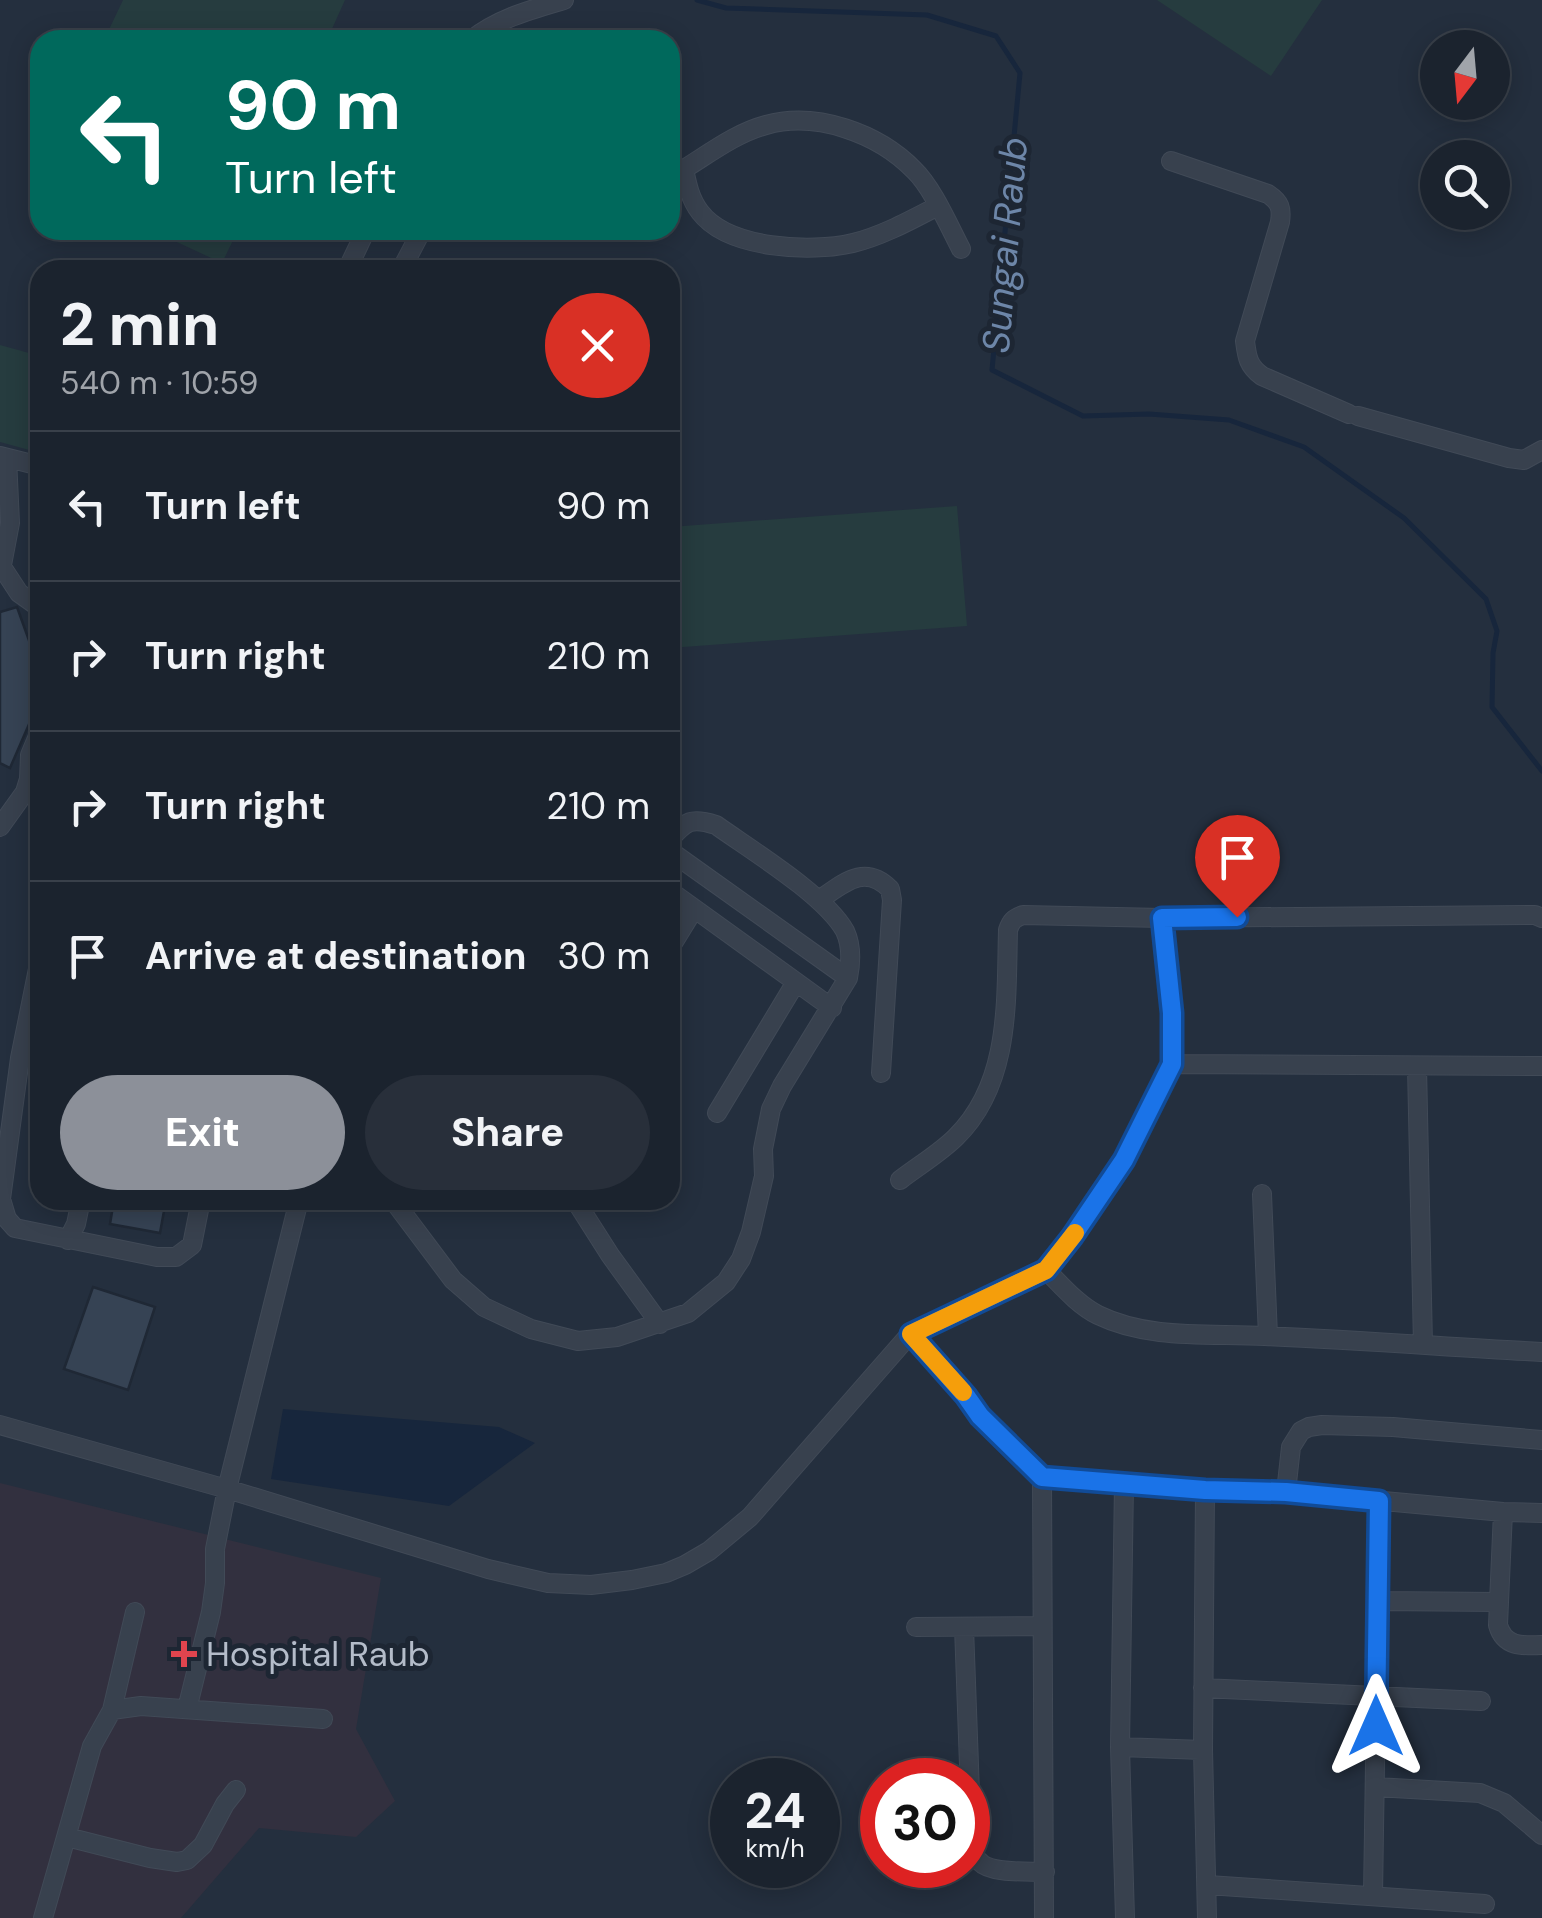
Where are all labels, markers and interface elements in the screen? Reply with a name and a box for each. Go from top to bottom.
north arrow [1420,30,1510,120]
map controls [1420,30,1510,230]
text: 90 m [225,60,401,151]
icon: left [60,70,190,200]
water label: Sungai Raub [971,135,1039,355]
button: search [1420,140,1510,230]
text: Turn left [225,148,397,207]
text: 2 min [60,285,219,364]
button: close [545,293,650,398]
text: 540 m · 10:59 [60,362,258,404]
icon: left [60,479,115,534]
text: Turn left [145,481,301,531]
text: 90 m [556,481,650,531]
icon: right [60,629,115,684]
text: Turn right [145,631,326,681]
text: 210 m [546,631,650,681]
icon: right [60,779,115,834]
text: Turn right [145,781,326,831]
text: 210 m [546,781,650,831]
pin [1195,815,1280,918]
icon: arrive [1210,830,1265,885]
icon: arrive [60,929,115,984]
text: Arrive at destination [145,931,527,981]
text: 30 m [558,931,650,981]
button: Exit [60,1075,345,1190]
button: Share [365,1075,650,1190]
place label: Hospital Raub [206,1631,430,1677]
marker: Hospital Raub [171,1641,197,1667]
position arrow [1324,1674,1428,1778]
speed limit sign: 30 [860,1758,990,1888]
text: 24 [745,1778,806,1844]
text: km/h [745,1832,805,1865]

